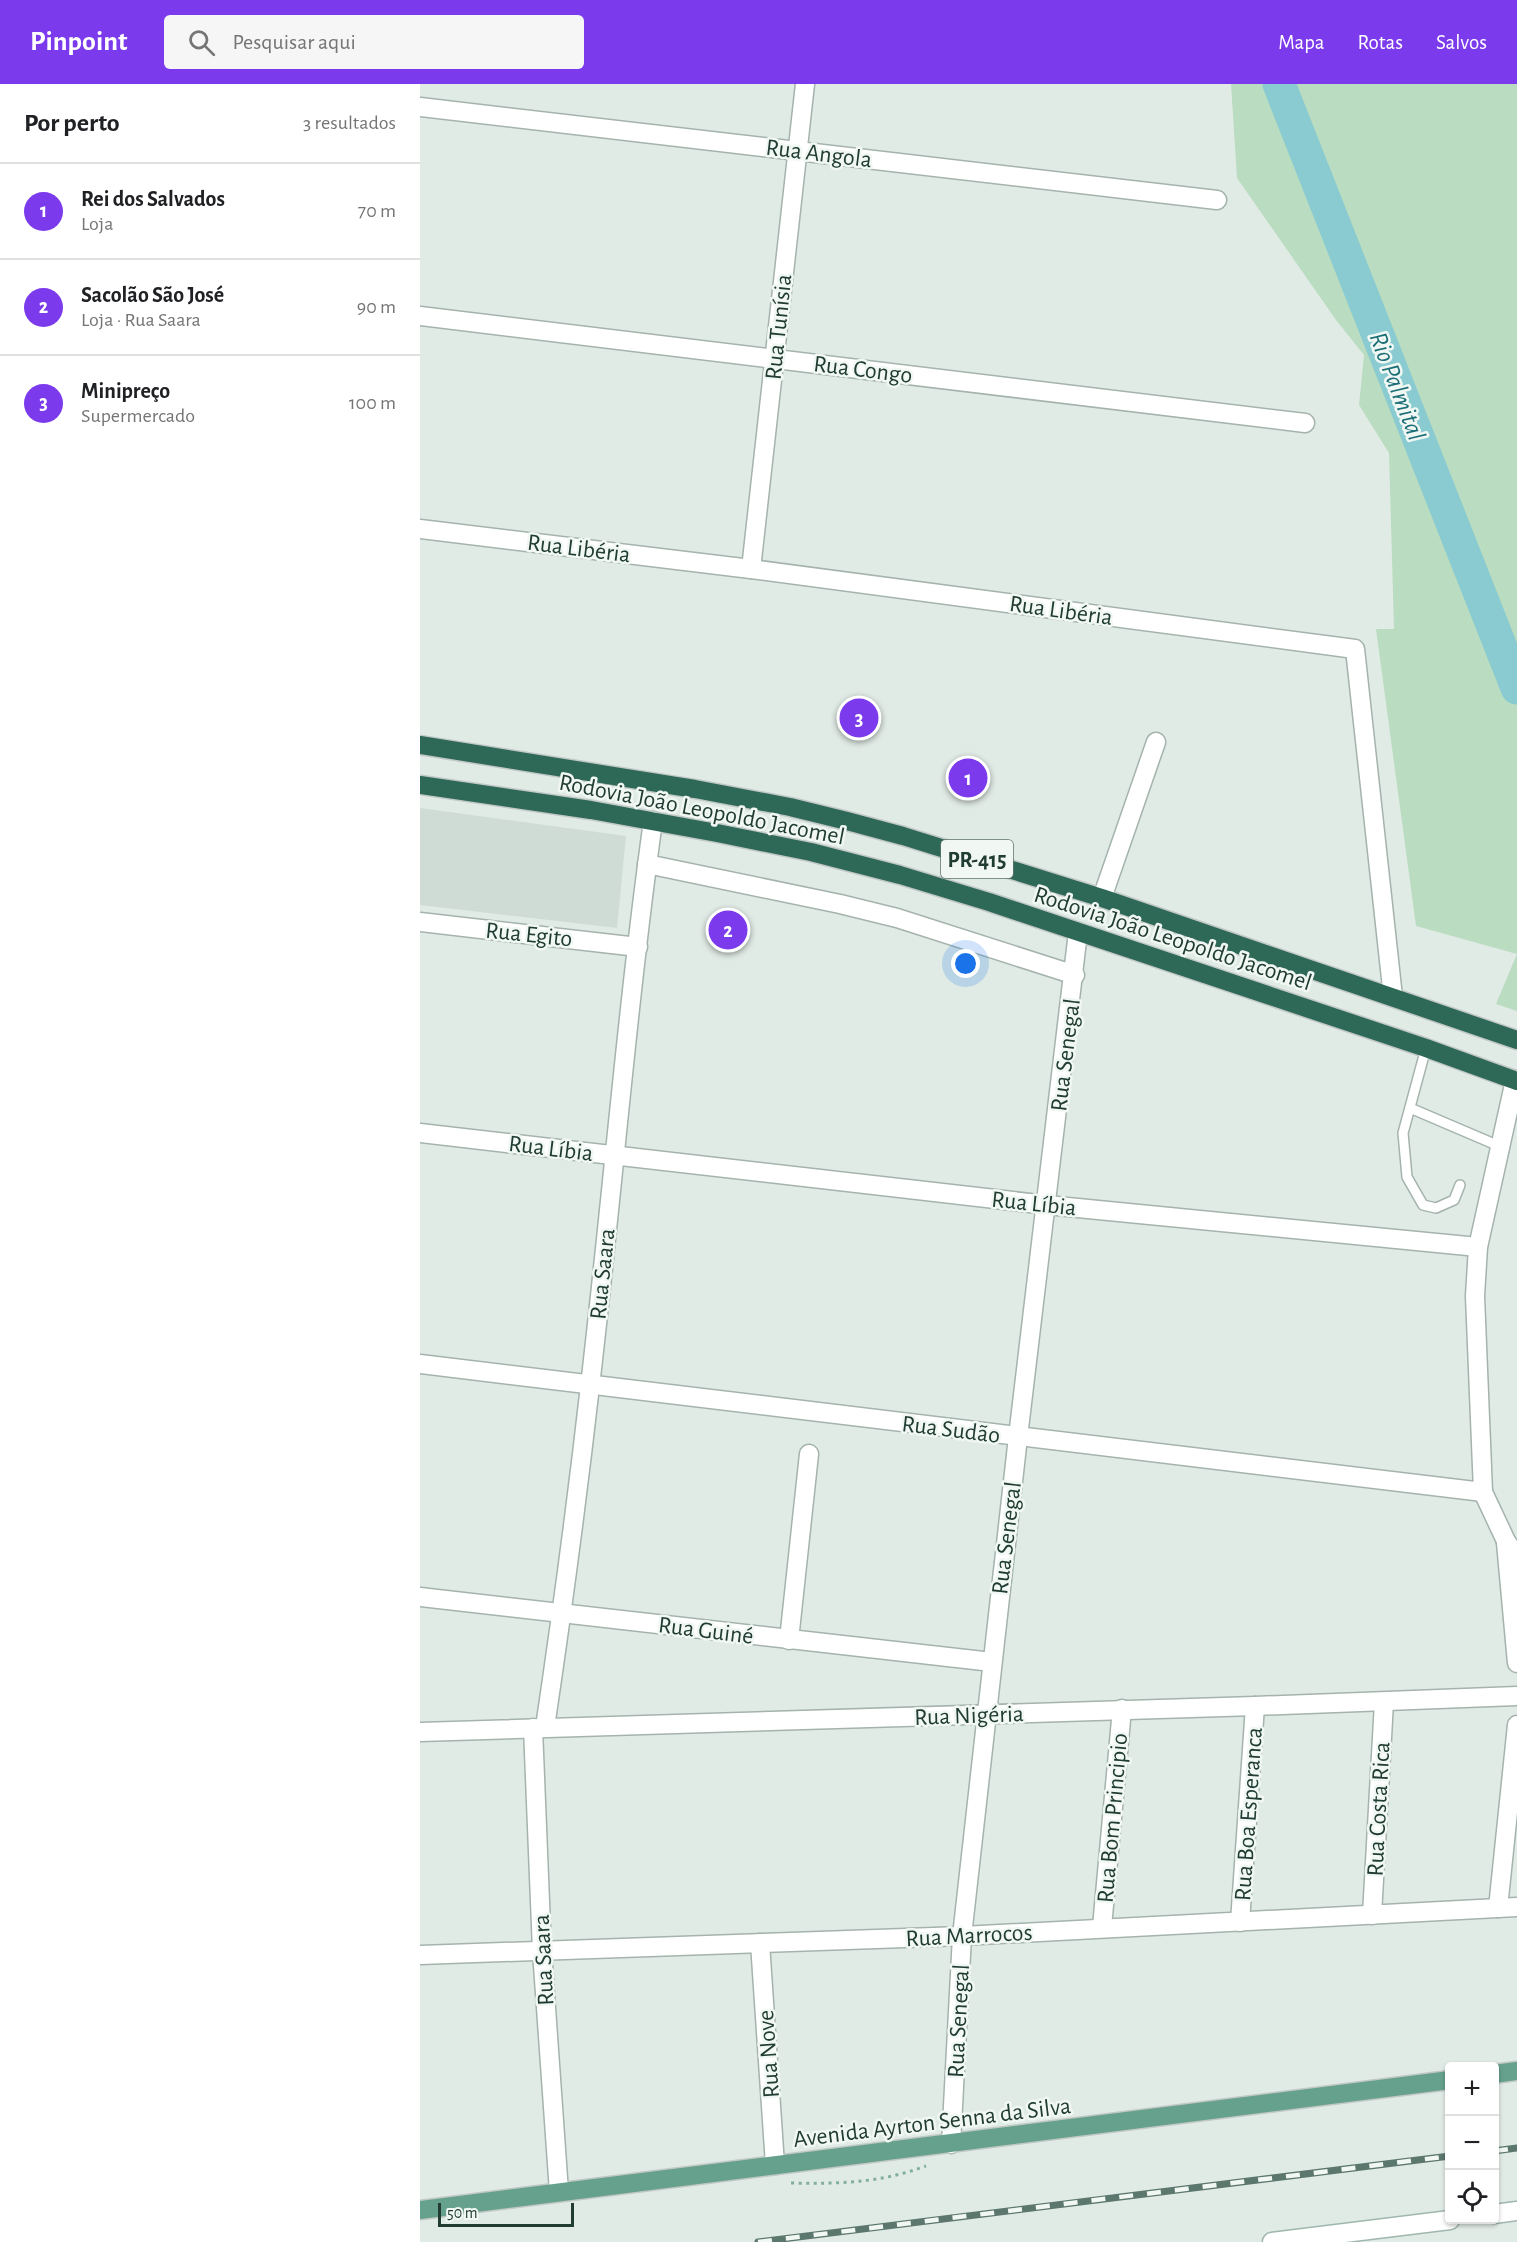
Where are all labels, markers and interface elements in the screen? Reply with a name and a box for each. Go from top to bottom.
search box [164,15,584,69]
icon: search [185,26,218,59]
text: Pinpoint [30,28,128,56]
text: Pesquisar aqui [233,31,356,53]
text: Mapa [1278,32,1325,53]
text: Rotas [1358,32,1403,53]
text: Salvos [1436,32,1487,53]
text: Por perto [24,110,120,136]
text: 3 resultados [303,113,396,133]
street label: Rua Angola [764,136,873,172]
text: Rei dos Salvados [81,188,225,210]
text: 1 [40,201,47,221]
text: 70 m [358,201,396,221]
text: Loja [81,214,113,234]
street label: Rua Tunísia [762,273,796,381]
text: Sacolão São José [81,284,224,306]
text: 2 [39,297,48,317]
text: 90 m [357,297,396,317]
text: Loja · Rua Saara [81,310,201,330]
water label: Rio Palmital [1364,328,1430,444]
street label: Rua Congo [812,352,914,388]
text: Minipreço [81,380,170,402]
text: 3 [39,393,48,413]
text: 100 m [349,393,396,413]
text: Supermercado [81,406,195,426]
street label: Rua Libéria [526,531,632,567]
street label: Rua Libéria [1008,592,1114,630]
pin: 3 [840,696,878,740]
pin: 1 [948,756,988,800]
street label: Rodovia João Leopoldo Jacomel [557,771,847,849]
road number: PR-415 [941,840,1013,878]
street label: Rodovia João Leopoldo Jacomel [1031,883,1314,995]
pin: 2 [708,908,748,952]
street label: Rua Egito [484,918,574,951]
your location [951,949,980,978]
street label: Rua Senegal [1047,997,1085,1113]
street label: Rua Líbia [507,1132,595,1166]
street label: Rua Líbia [990,1188,1077,1220]
street label: Rua Saara [586,1227,620,1321]
street label: Rua Sudão [900,1412,1001,1448]
street label: Rua Senegal [988,1480,1026,1596]
street label: Rua Guiné [657,1613,755,1649]
street label: Rua Nigéria [914,1702,1024,1730]
street label: Rua Boa Esperanca [1231,1726,1267,1902]
street label: Rua Bom Principio [1094,1732,1132,1904]
street label: Rua Costa Rica [1363,1741,1395,1877]
street label: Rua Saara [530,1914,558,2006]
street label: Rua Marrocos [905,1921,1033,1951]
street label: Rua Senegal [944,1964,974,2078]
street label: Rua Nove [754,2009,784,2099]
map controls [1445,2062,1499,2224]
button: + [1445,2062,1499,2116]
street label: Avenida Ayrton Senna da Silva [792,2094,1072,2152]
button: − [1445,2116,1499,2170]
button: locate [1445,2170,1499,2224]
scale bar [438,2200,574,2228]
text: 50 m [447,2205,478,2221]

